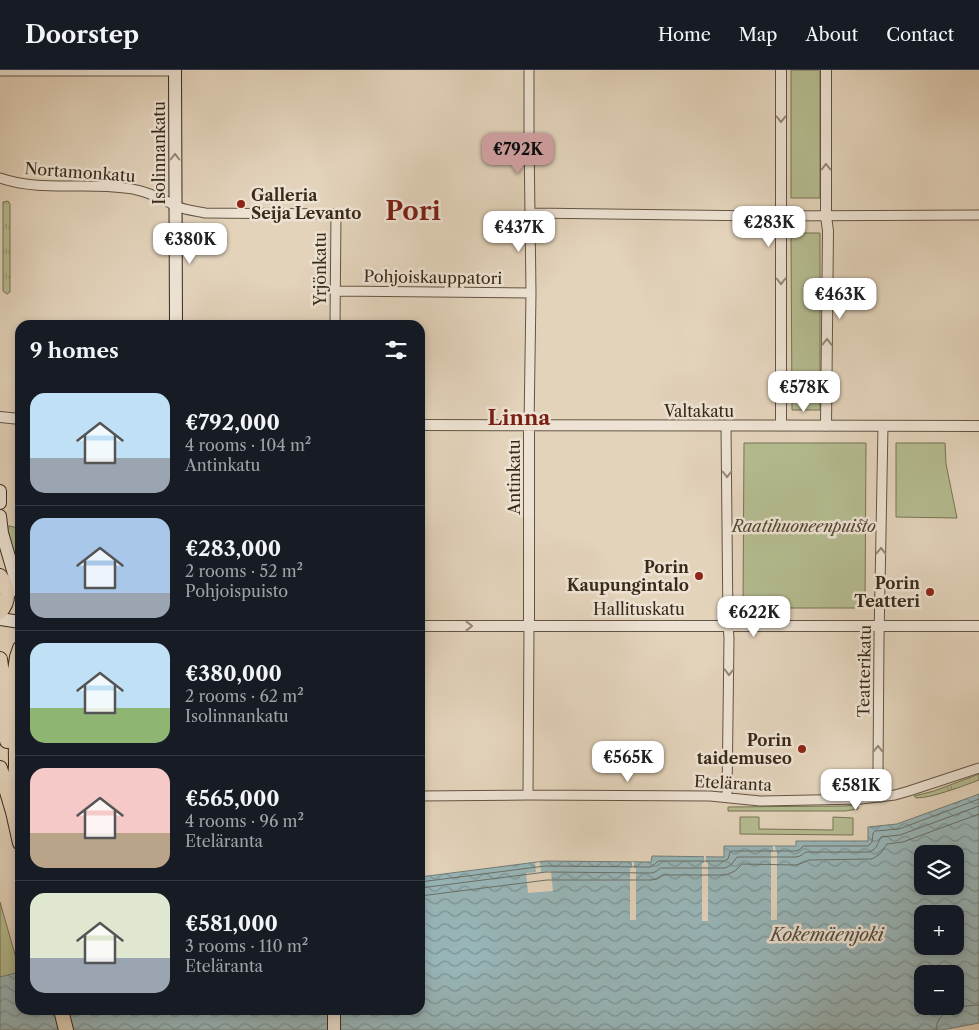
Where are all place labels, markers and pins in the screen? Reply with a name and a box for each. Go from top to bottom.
pin: €792K [483,132,553,175]
place label: Galleria Seija Levanto [251,185,361,223]
marker: Galleria Seija Levanto [235,198,247,210]
pin: €283K [734,206,804,248]
pin: €437K [484,210,554,253]
pin: €380K [155,222,225,265]
pin: €463K [805,278,875,320]
pin: €578K [769,370,839,413]
place label: Porin Kaupungintalo [567,557,689,595]
marker: Porin Kaupungintalo [693,570,705,582]
place label: Porin Teatteri [854,573,920,611]
marker: Porin Teatteri [924,586,936,598]
pin: €622K [719,596,789,638]
place label: Porin taidemuseo [697,730,792,768]
pin: €565K [593,740,663,783]
marker: Porin taidemuseo [796,743,808,755]
pin: €581K [821,768,891,811]

